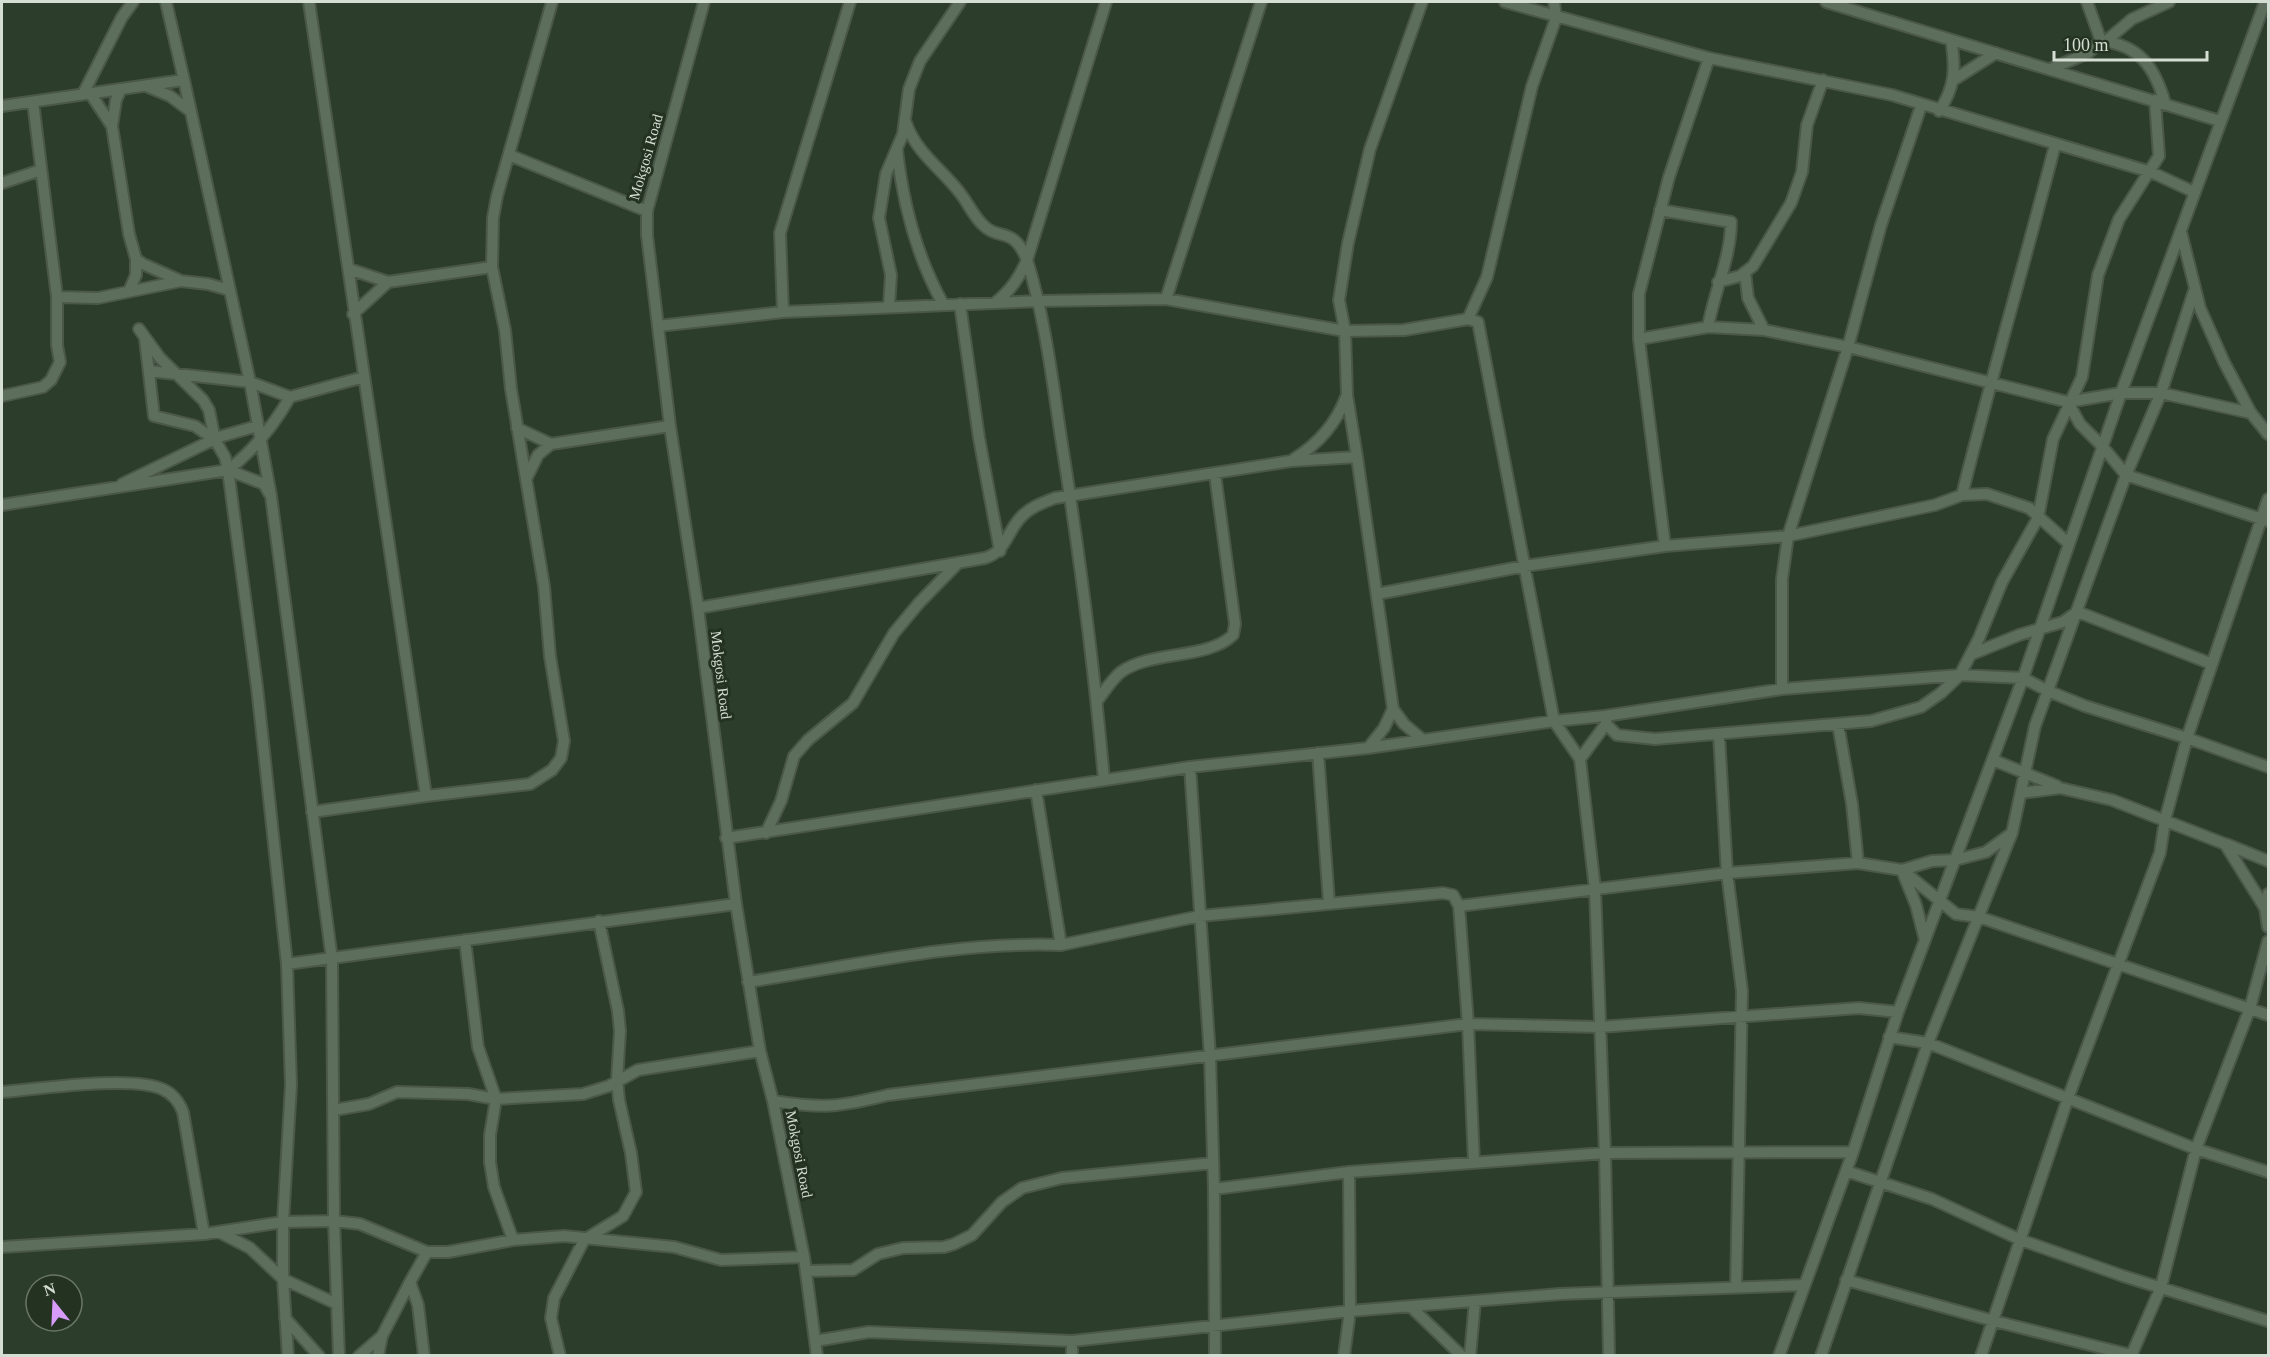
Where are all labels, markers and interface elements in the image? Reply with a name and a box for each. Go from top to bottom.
scale bar [2054,24,2207,62]
text: 100 m [2063,35,2109,55]
street label: Mokgosi Road [626,112,666,202]
street label: Mokgosi Road [708,630,734,721]
street label: Mokgosi Road [783,1109,815,1200]
north arrow [24,1273,84,1333]
text: N [41,1279,58,1299]

